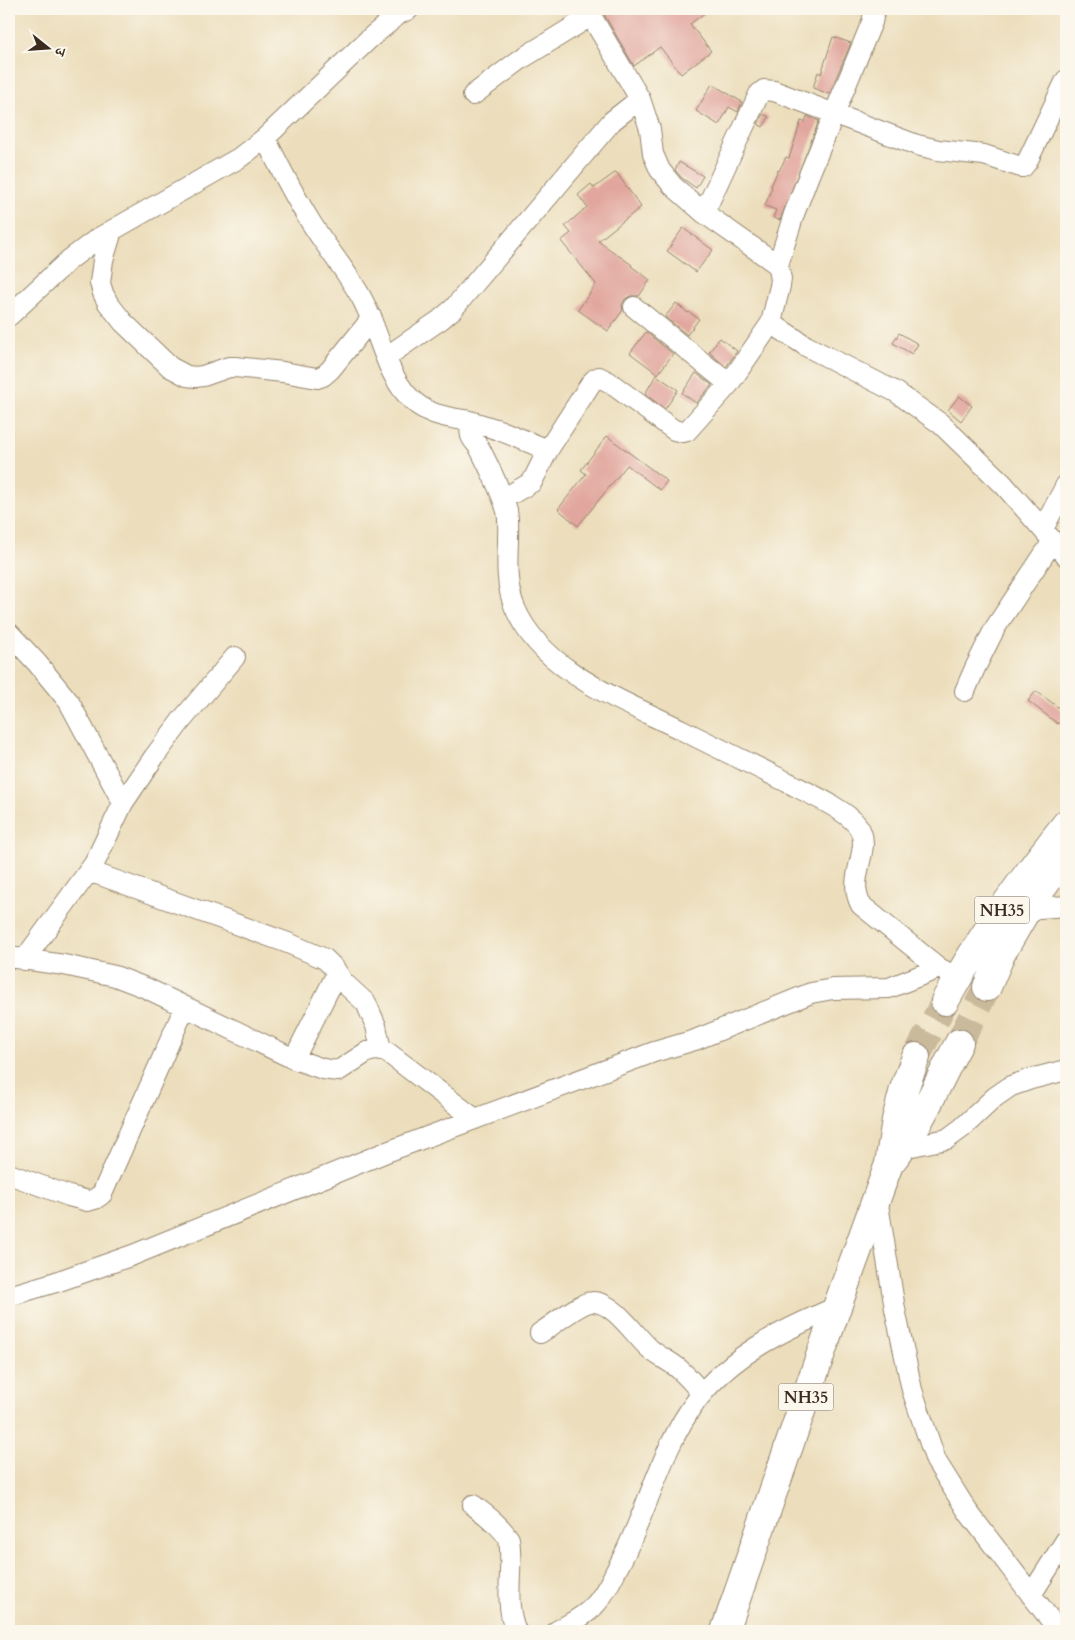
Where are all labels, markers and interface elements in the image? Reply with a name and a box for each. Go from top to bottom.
north arrow [22,22,72,72]
text: उ [50,45,70,59]
road number: NH35 [974,896,1030,924]
road number: NH35 [778,1384,834,1410]

